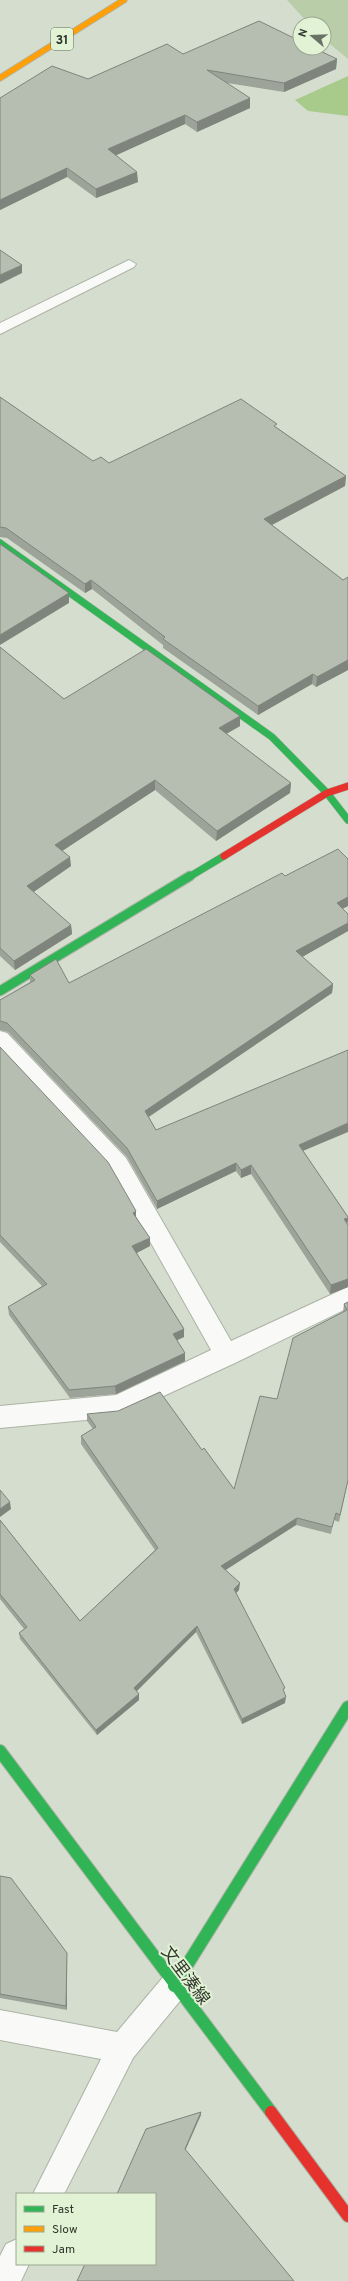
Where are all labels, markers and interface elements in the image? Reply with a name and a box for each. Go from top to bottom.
north arrow [292,16,332,56]
text: N [296,27,311,39]
road number: 31 [51,28,73,50]
street label: 文里湊線 [155,1942,214,2010]
legend [16,2193,156,2265]
text: Fast [52,2202,74,2218]
text: Slow [52,2222,78,2238]
text: Jam [52,2242,75,2258]

